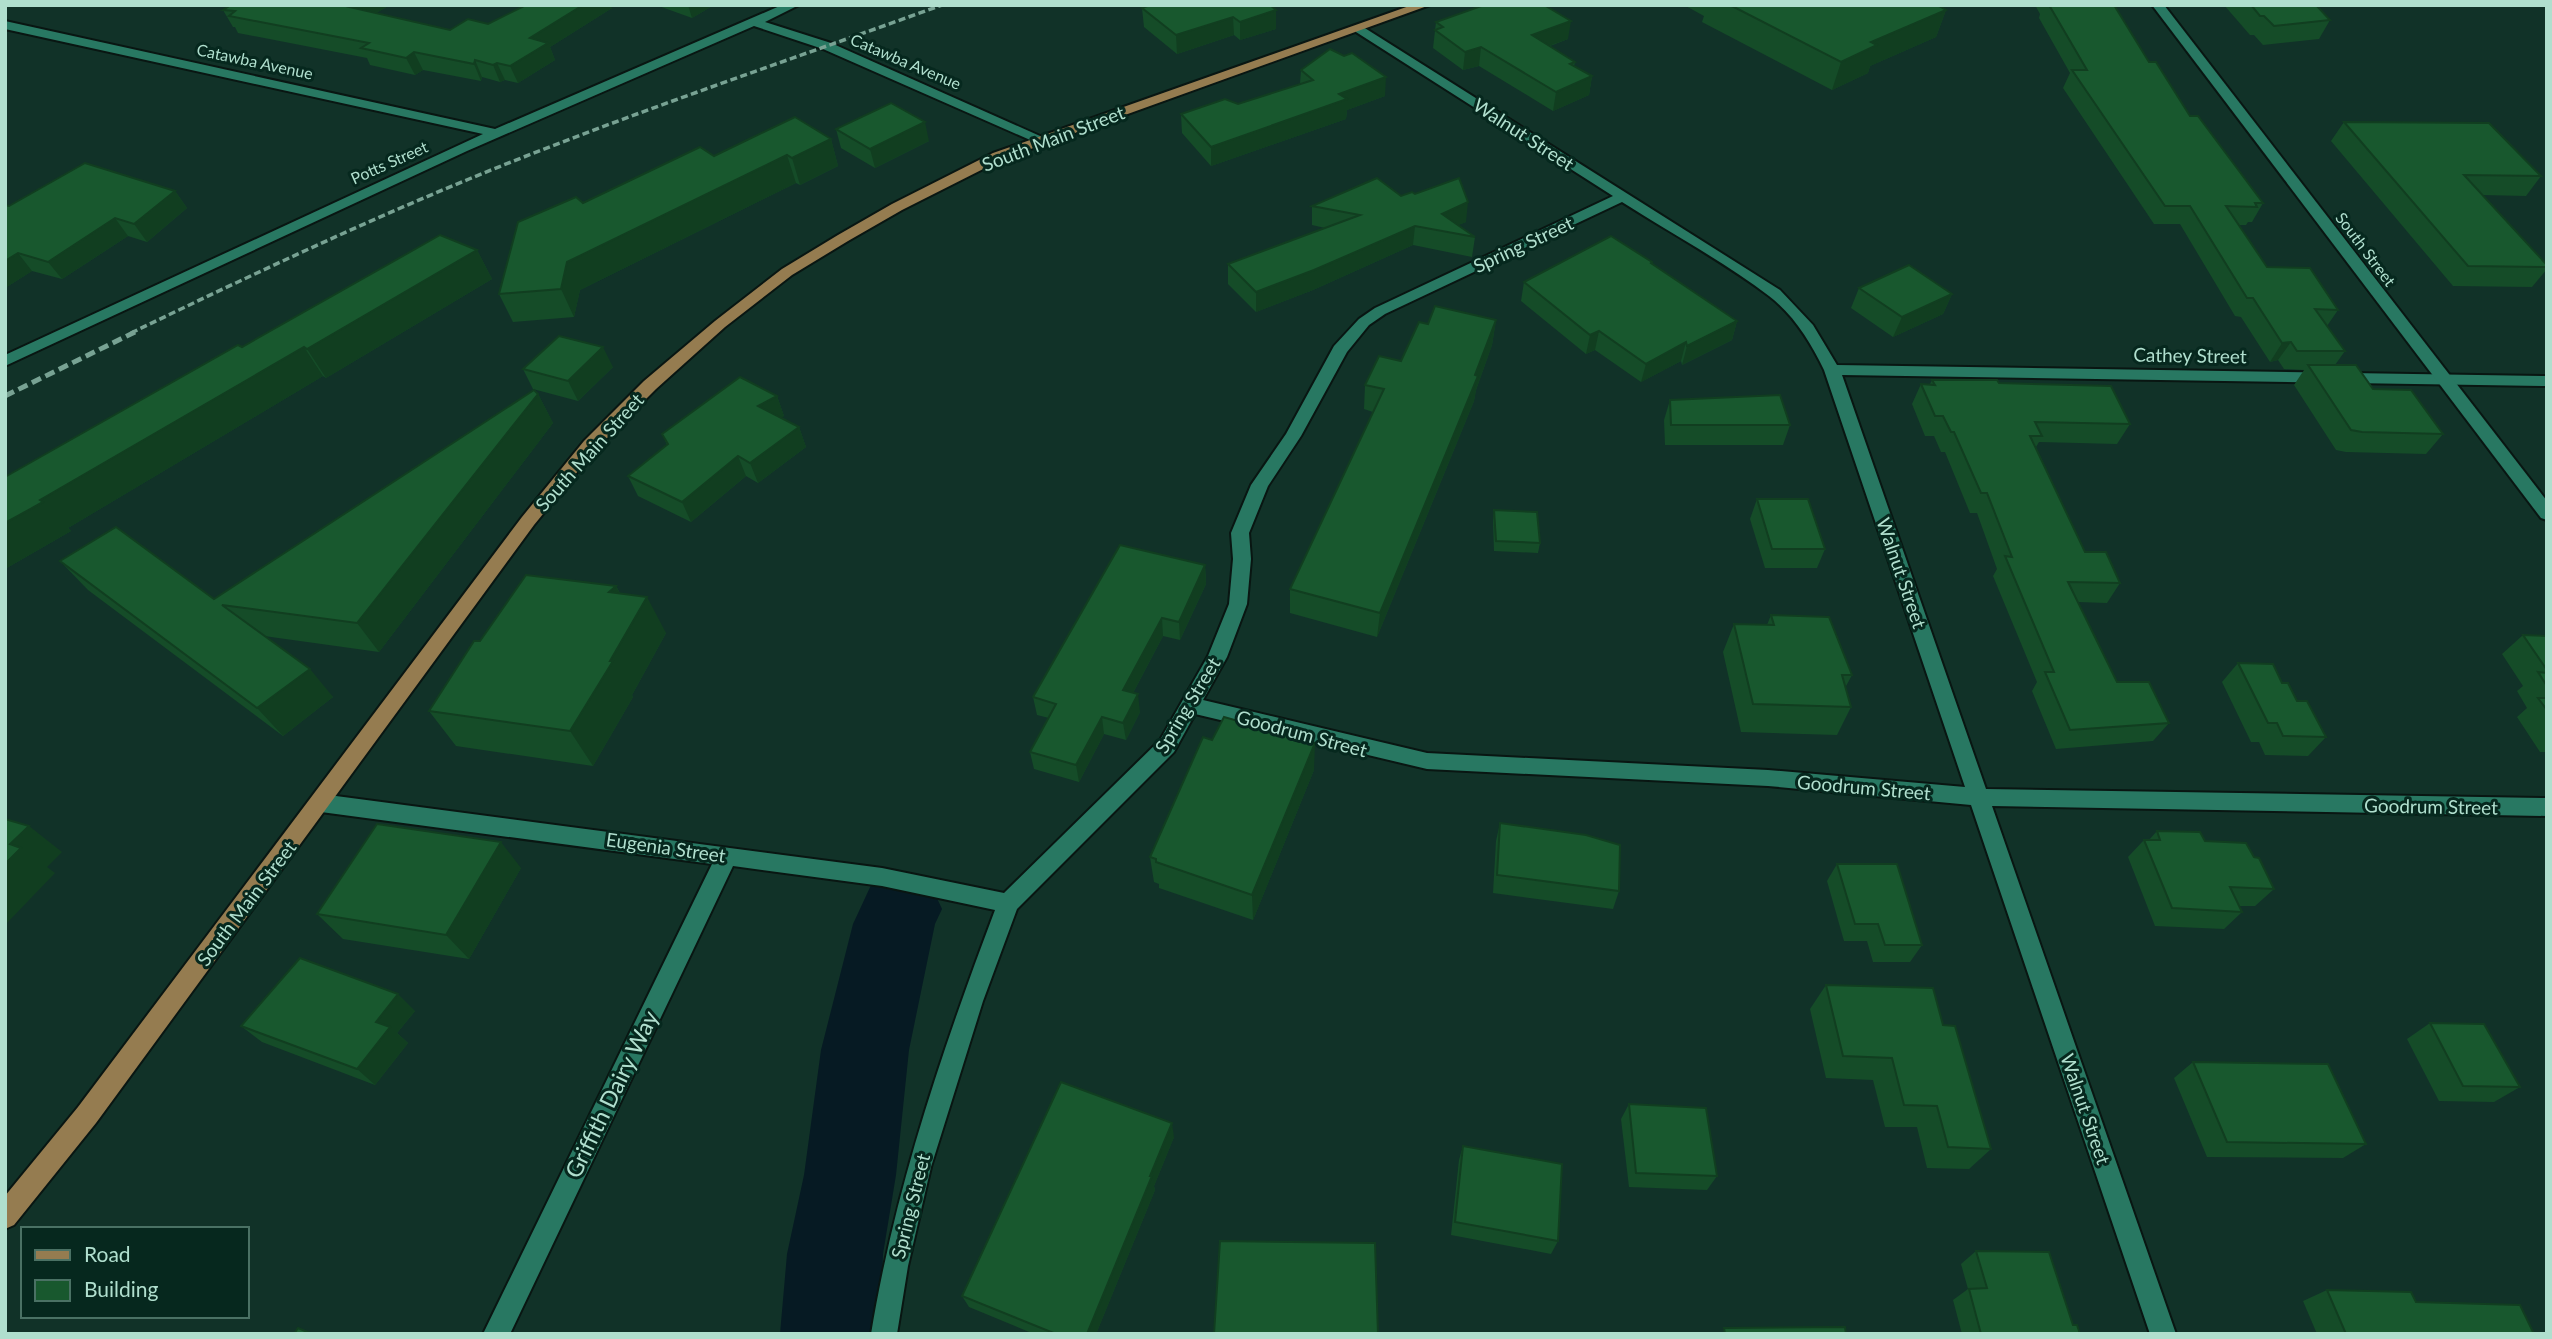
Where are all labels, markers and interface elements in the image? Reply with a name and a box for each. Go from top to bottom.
street label: Catawba Avenue [848,29,964,93]
street label: Catawba Avenue [195,39,315,83]
street label: Walnut Street [1469,93,1579,175]
street label: South Main Street [979,100,1128,176]
street label: Potts Street [348,137,431,187]
street label: South Street [2332,208,2400,290]
street label: Spring Street [1469,211,1577,277]
street label: Cathey Street [2133,343,2247,367]
street label: South Main Street [530,388,648,516]
street label: Walnut Street [1872,515,1932,631]
street label: Spring Street [1149,653,1225,757]
street label: Goodrum Street [1234,705,1370,761]
street label: Goodrum Street [1796,770,1932,804]
street label: Goodrum Street [2364,793,2498,819]
street label: Eugenia Street [605,827,727,867]
street label: South Main Street [191,836,301,970]
street label: Griffith Dairy Way [558,1006,664,1182]
street label: Walnut Street [2056,1051,2116,1167]
street label: Spring Street [886,1151,934,1261]
legend [21,1227,248,1318]
text: Road [84,1241,131,1266]
text: Building [84,1276,159,1301]

